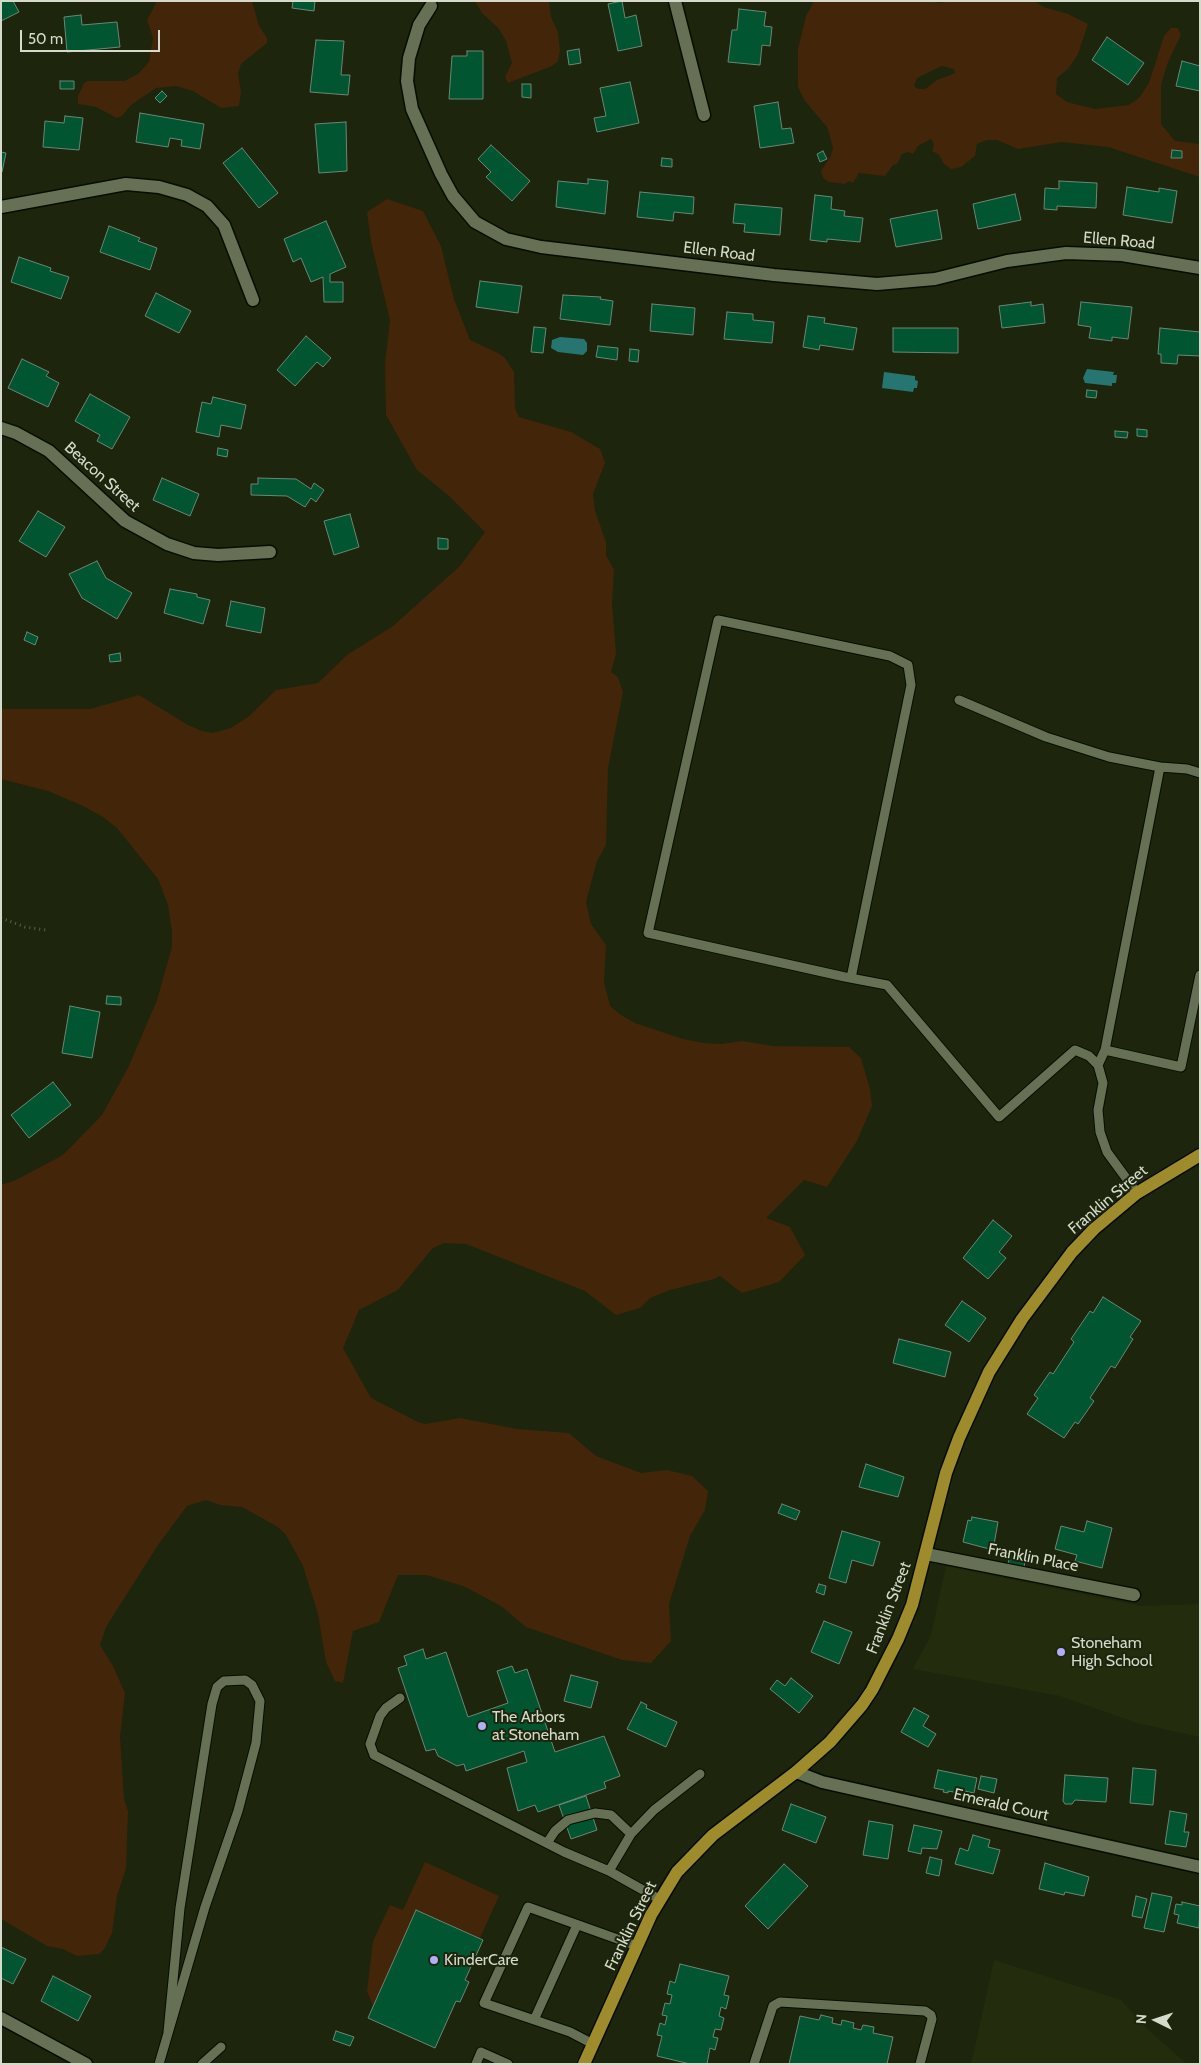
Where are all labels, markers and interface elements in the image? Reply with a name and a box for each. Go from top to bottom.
scale bar [22,20,162,52]
text: 50 m [28,30,63,48]
street label: Ellen Road [1082,228,1156,254]
street label: Ellen Road [682,238,756,266]
street label: Beacon Street [60,438,144,516]
street label: Franklin Street [1065,1161,1151,1239]
street label: Franklin Place [986,1540,1080,1576]
street label: Franklin Street [863,1559,915,1657]
place label: Stoneham High School [1071,1633,1152,1671]
marker: Stoneham High School [1055,1646,1067,1658]
place label: The Arbors at Stoneham [492,1707,579,1745]
marker: The Arbors at Stoneham [476,1720,488,1732]
street label: Emerald Court [952,1785,1050,1825]
street label: Franklin Street [601,1878,661,1974]
place label: KinderCare [444,1950,518,1970]
marker: KinderCare [428,1954,440,1966]
north arrow [1131,1995,1181,2045]
text: N [1132,2013,1150,2025]

